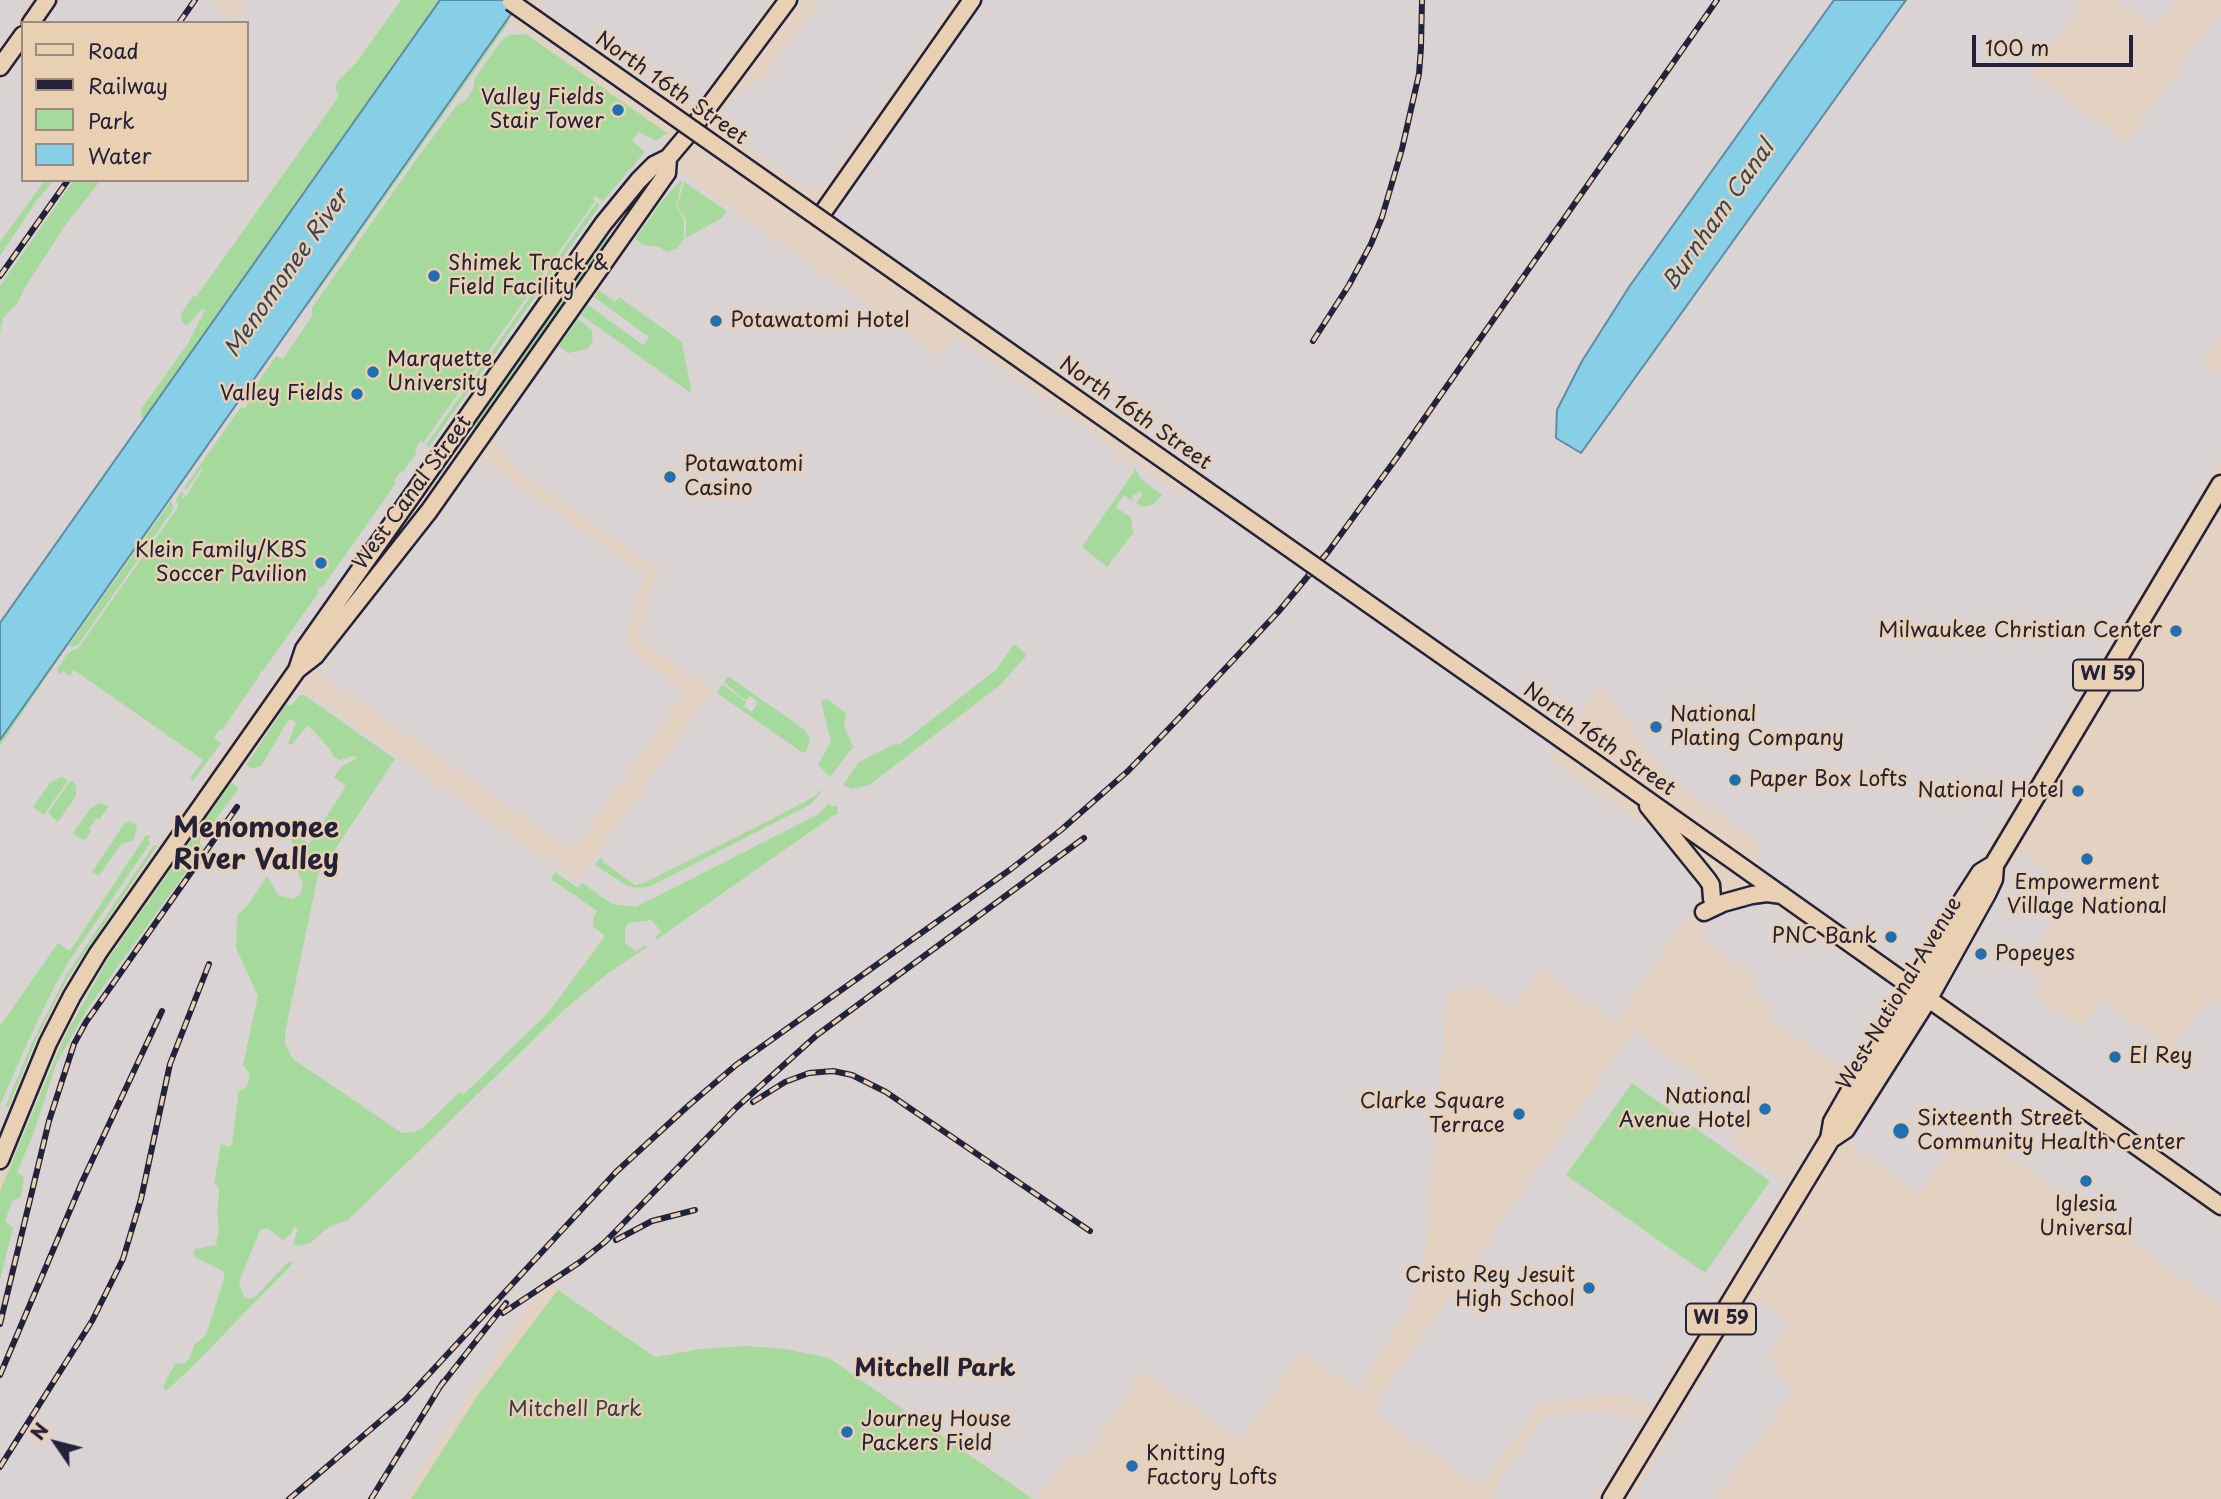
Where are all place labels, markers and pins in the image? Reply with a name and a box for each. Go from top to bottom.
place label: Valley Fields Stair Tower [481,85,604,135]
marker: Valley Fields Stair Tower [610,102,626,118]
place label: Shimek Track & Field Facility [448,251,609,301]
marker: Shimek Track & Field Facility [426,268,442,284]
place label: Potawatomi Hotel [730,308,910,334]
marker: Potawatomi Hotel [708,313,724,329]
place label: Marquette University [387,347,492,397]
marker: Marquette University [365,364,381,380]
place label: Valley Fields [220,381,343,407]
marker: Valley Fields [349,386,365,402]
place label: Potawatomi Casino [684,452,803,502]
marker: Potawatomi Casino [662,469,678,485]
place label: Klein Family/KBS Soccer Pavilion [135,538,307,588]
marker: Klein Family/KBS Soccer Pavilion [313,555,329,571]
place label: Milwaukee Christian Center [1878,618,2162,644]
marker: Milwaukee Christian Center [2168,623,2184,639]
place label: National Plating Company [1670,702,1844,752]
marker: National Plating Company [1648,719,1664,735]
place label: Paper Box Lofts [1749,767,1907,793]
marker: Paper Box Lofts [1727,772,1743,788]
place label: National Hotel [1917,778,2064,804]
marker: National Hotel [2070,783,2086,799]
marker: Empowerment Village National [2079,851,2095,867]
place label: Empowerment Village National [2007,870,2167,920]
place label: PNC Bank [1772,924,1877,950]
marker: PNC Bank [1883,929,1899,945]
place label: Popeyes [1995,941,2075,967]
marker: Popeyes [1973,946,1989,962]
place label: El Rey [2129,1044,2193,1070]
marker: El Rey [2107,1049,2123,1065]
place label: National Avenue Hotel [1619,1084,1751,1134]
place label: Clarke Square Terrace [1360,1089,1505,1139]
marker: National Avenue Hotel [1757,1101,1773,1117]
marker: Clarke Square Terrace [1511,1106,1527,1122]
place label: Sixteenth Street Community Health Center [1917,1106,2185,1156]
marker: Sixteenth Street Community Health Center [1891,1121,1911,1141]
marker: Iglesia Universal [2078,1173,2094,1189]
place label: Iglesia Universal [2039,1192,2133,1242]
place label: Cristo Rey Jesuit High School [1405,1263,1575,1313]
marker: Cristo Rey Jesuit High School [1581,1280,1597,1296]
place label: Journey House Packers Field [861,1407,1011,1457]
marker: Journey House Packers Field [839,1424,855,1440]
place label: Knitting Factory Lofts [1146,1441,1277,1491]
marker: Knitting Factory Lofts [1124,1458,1140,1474]

